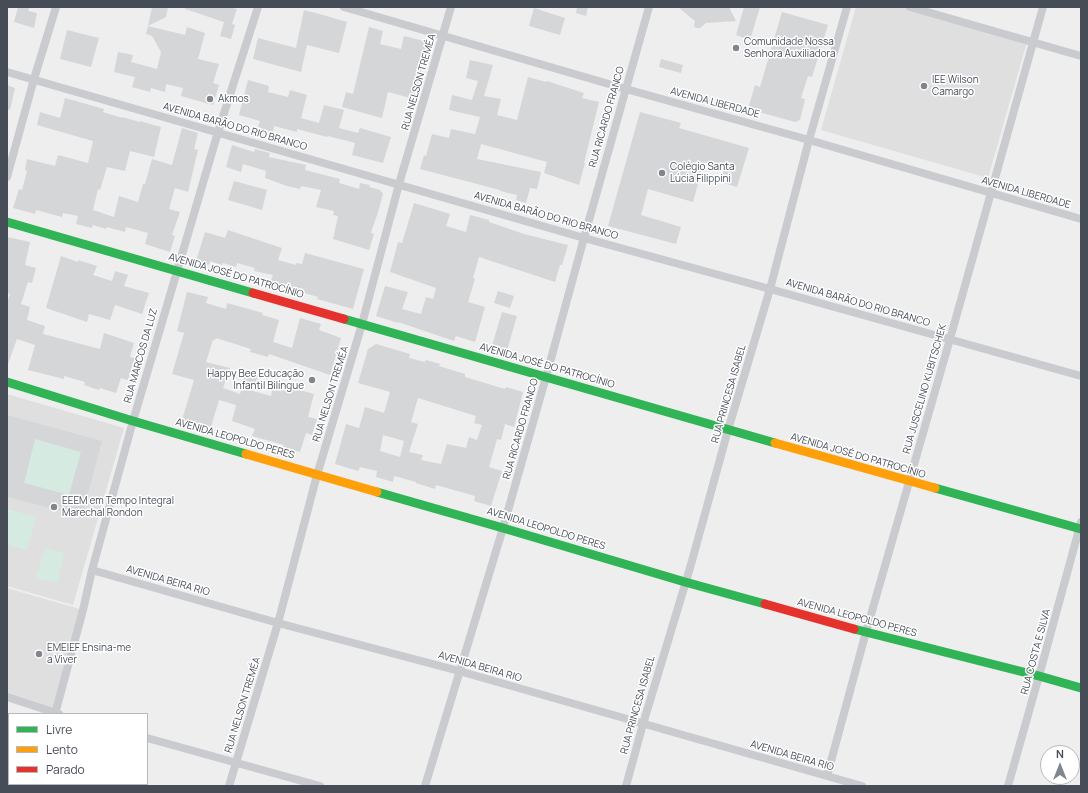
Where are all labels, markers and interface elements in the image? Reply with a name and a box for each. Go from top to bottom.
street label: RUA NELSON TREMÉA [399,32,439,132]
place label: Comunidade Nossa Senhora Auxiliadora [744,36,836,60]
marker: Comunidade Nossa Senhora Auxiliadora [731,43,741,53]
street label: RUA RICARDO FRANCO [587,65,627,169]
place label: IEE Wilson Camargo [932,74,979,98]
marker: IEE Wilson Camargo [919,81,929,91]
street label: AVENIDA LIBERDADE [669,85,761,121]
place label: Akmos [218,93,249,105]
marker: Akmos [205,94,215,104]
street label: AVENIDA BARÃO DO RIO BRANCO [162,101,308,153]
place label: Colégio Santa Lúcia Filippini [670,161,735,184]
marker: Colégio Santa Lúcia Filippini [657,168,667,178]
street label: AVENIDA LIBERDADE [980,175,1072,211]
street label: AVENIDA BARÃO DO RIO BRANCO [473,190,619,242]
street label: AVENIDA JOSÉ DO PATROCÍNIO [167,251,305,301]
street label: AVENIDA BARÃO DO RIO BRANCO [785,277,931,329]
street label: RUA MARCOS DA LUZ [122,307,160,405]
street label: RUA JUSCELINO KUBITSCHEK [901,323,949,455]
street label: AVENIDA JOSÉ DO PATROCÍNIO [478,341,616,391]
street label: RUA PRINCESA ISABEL [709,343,749,445]
street label: RUA NELSON TREMÉA [311,345,351,443]
place label: Happy Bee Educação Infantil Bilíngue [207,368,304,392]
marker: Happy Bee Educação Infantil Bilíngue [307,375,317,385]
street label: RUA RICARDO FRANCO [501,377,541,481]
street label: AVENIDA LEOPOLDO PERES [174,416,296,462]
street label: AVENIDA JOSÉ DO PATROCÍNIO [789,431,927,481]
place label: EEEM em Tempo Integral Marechal Rondon [62,495,174,518]
marker: EEEM em Tempo Integral Marechal Rondon [49,502,59,512]
street label: AVENIDA LEOPOLDO PERES [485,505,607,553]
street label: AVENIDA BEIRA RIO [125,563,211,599]
street label: AVENIDA LEOPOLDO PERES [796,596,918,640]
street label: RUA COSTA E SILVA [1019,608,1053,696]
place label: EMEIEF Ensina-me a Viver [47,642,131,666]
marker: EMEIEF Ensina-me a Viver [34,649,44,659]
street label: AVENIDA BEIRA RIO [437,649,523,685]
street label: RUA PRINCESA ISABEL [618,654,658,756]
street label: RUA NELSON TREMÉA [223,656,263,754]
legend [8,713,148,785]
text: Livre [46,721,72,738]
street label: AVENIDA BEIRA RIO [749,738,835,774]
text: Lento [46,741,78,758]
north arrow [1040,745,1080,785]
text: N [1056,746,1064,761]
text: Parado [46,761,85,778]

